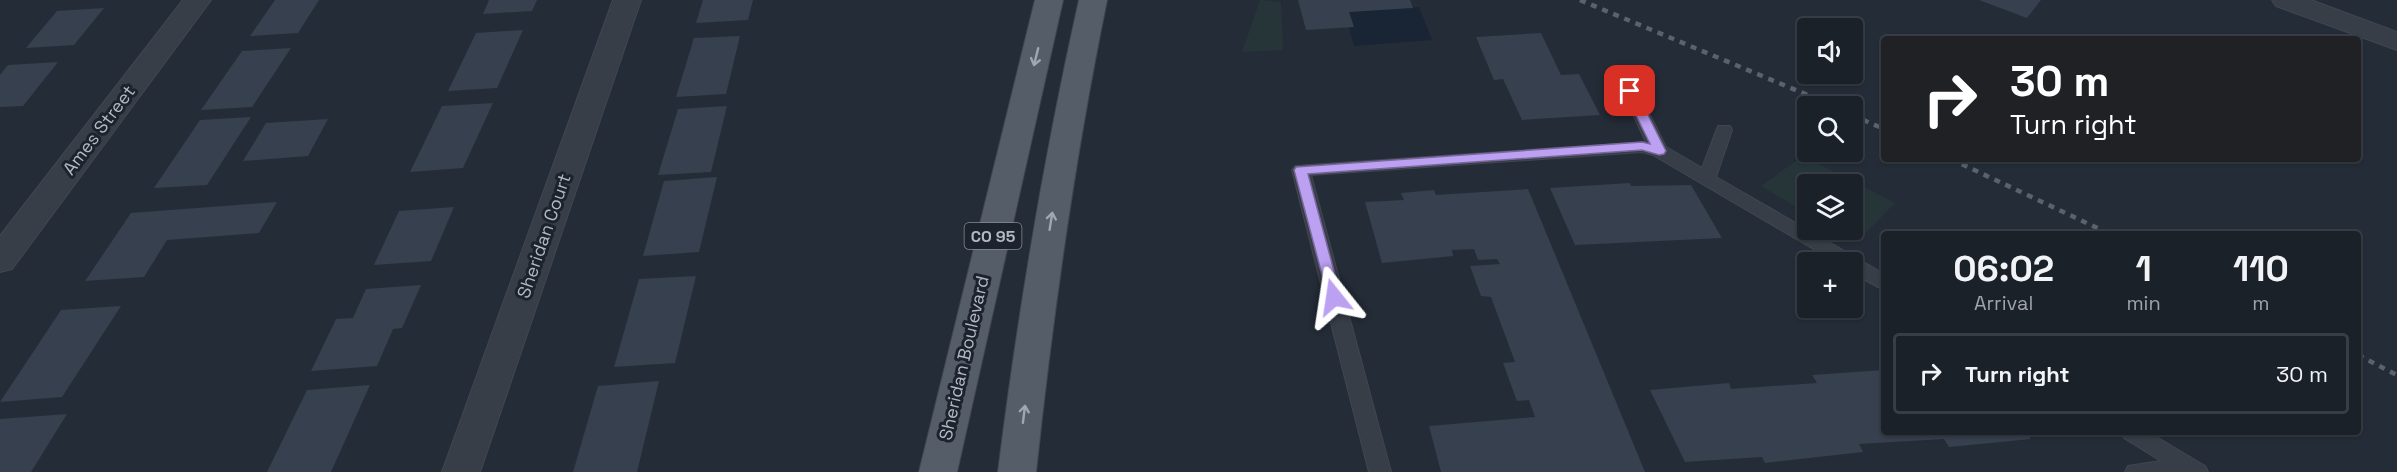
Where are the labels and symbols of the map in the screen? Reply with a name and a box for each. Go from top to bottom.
one-way arrow [1029,47,1041,66]
pin [1604,65,1655,116]
street label: Ames Street [57,80,140,179]
street label: Sheridan Court [511,170,576,301]
one-way arrow [1046,212,1057,231]
road number: CO 95 [964,223,1022,249]
position arrow [1302,265,1366,329]
street label: Sheridan Boulevard [933,273,994,442]
one-way arrow [1018,404,1029,424]

